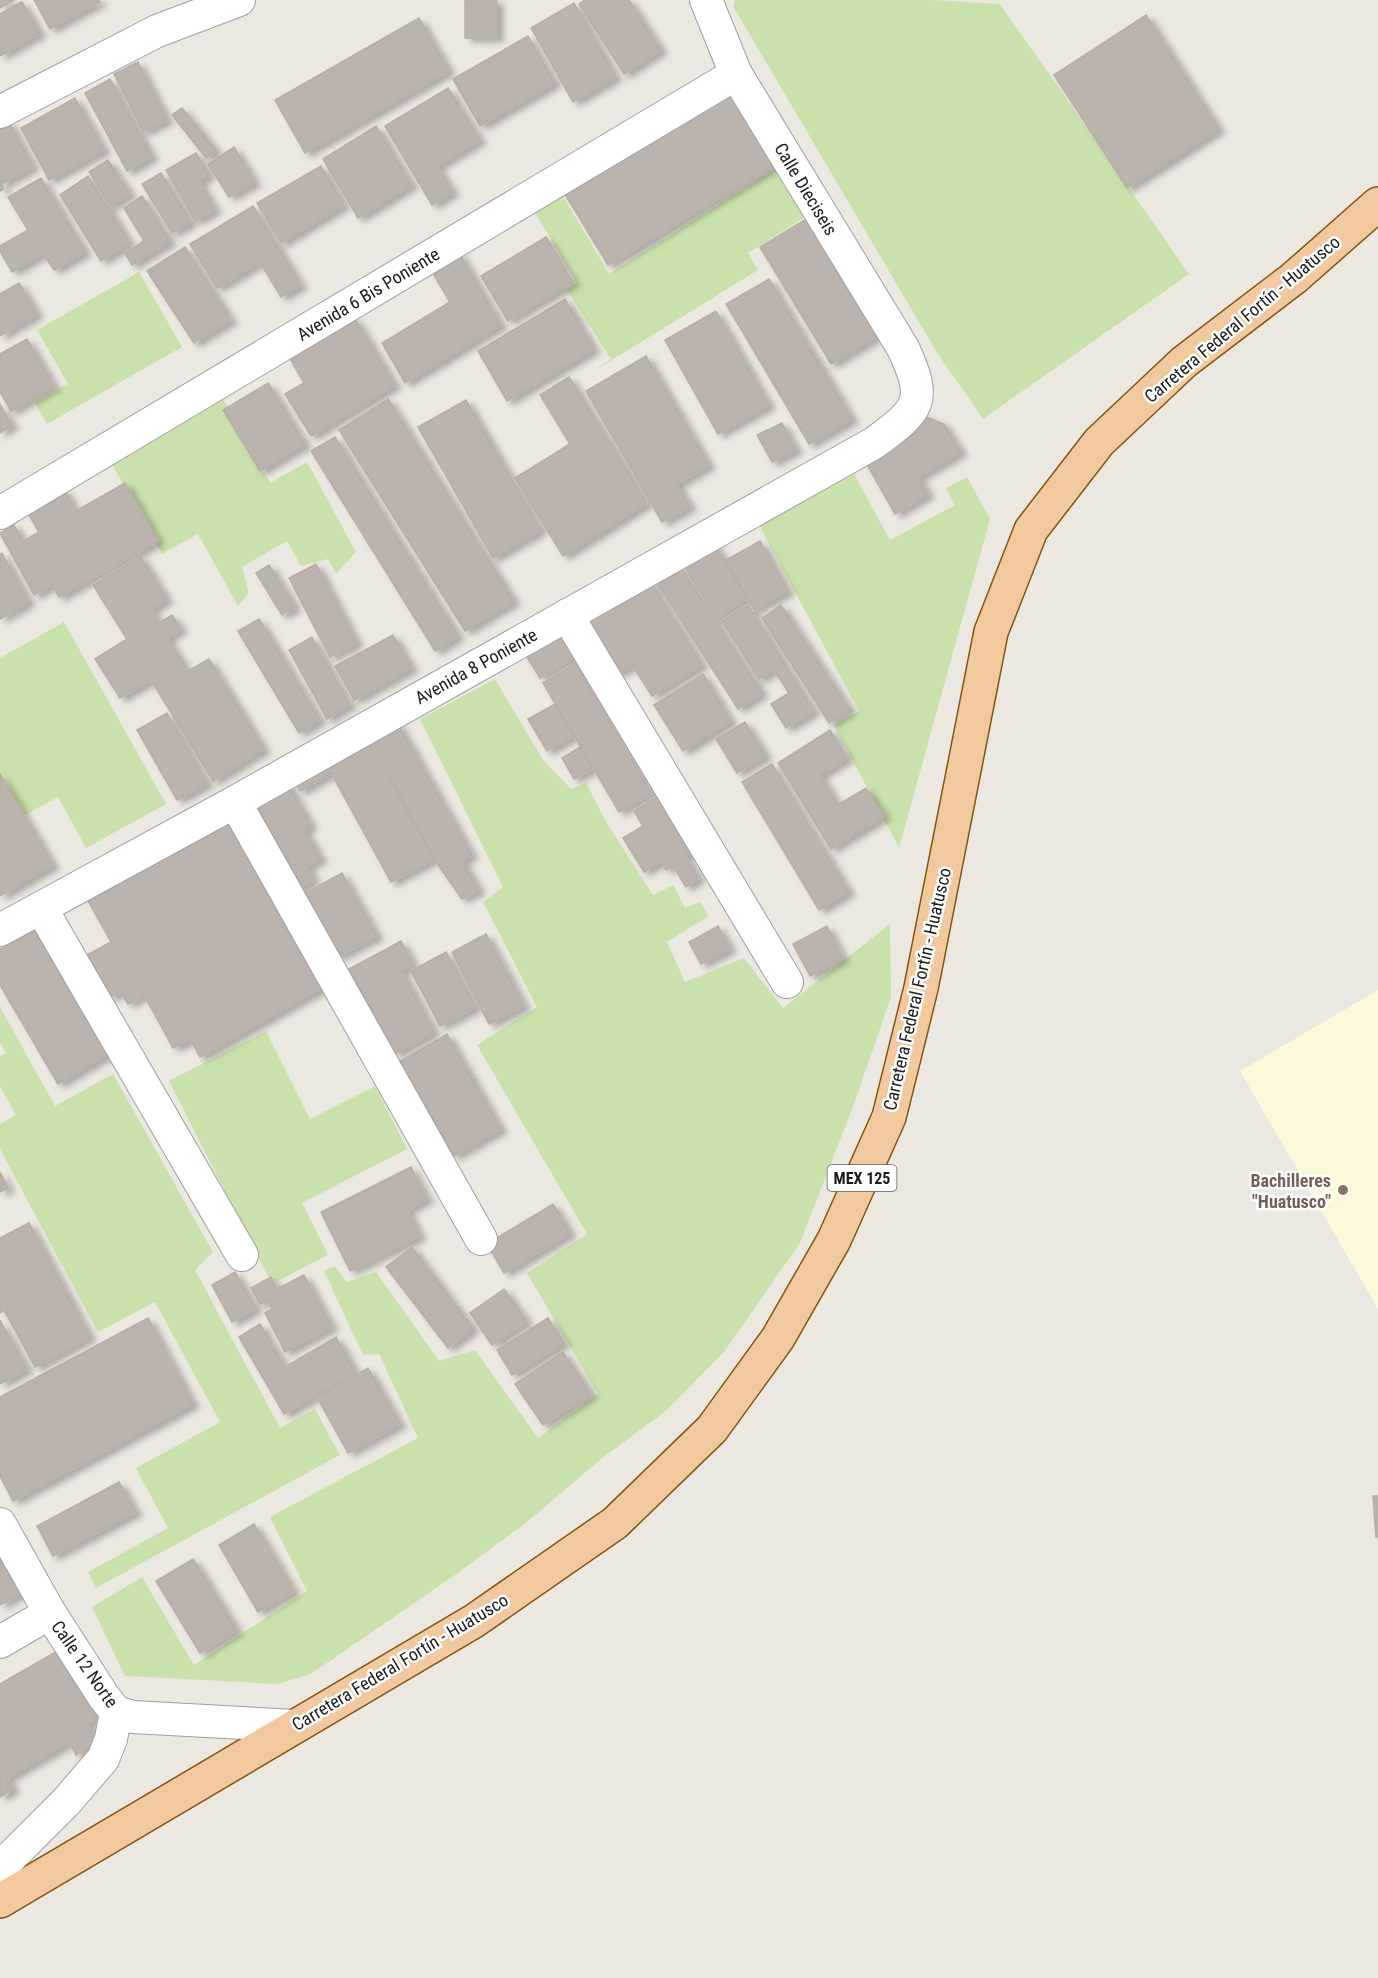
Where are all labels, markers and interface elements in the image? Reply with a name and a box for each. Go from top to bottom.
street label: Calle Dieciseis [770,139,842,239]
street label: Carretera Federal Fortín - Huatusco [1140,231,1344,407]
street label: Avenida 6 Bis Poniente [293,243,443,345]
street label: Avenida 8 Poniente [411,624,541,708]
street label: Carretera Federal Fortín - Huatusco [879,866,955,1112]
road number: MEX 125 [828,1165,896,1191]
place label: Bachilleres "Huatusco" [1250,1170,1331,1212]
marker: Bachilleres "Huatusco" [1336,1183,1350,1197]
street label: Carretera Federal Fortín - Huatusco [288,1589,512,1735]
street label: Calle 12 Norte [47,1616,123,1712]

